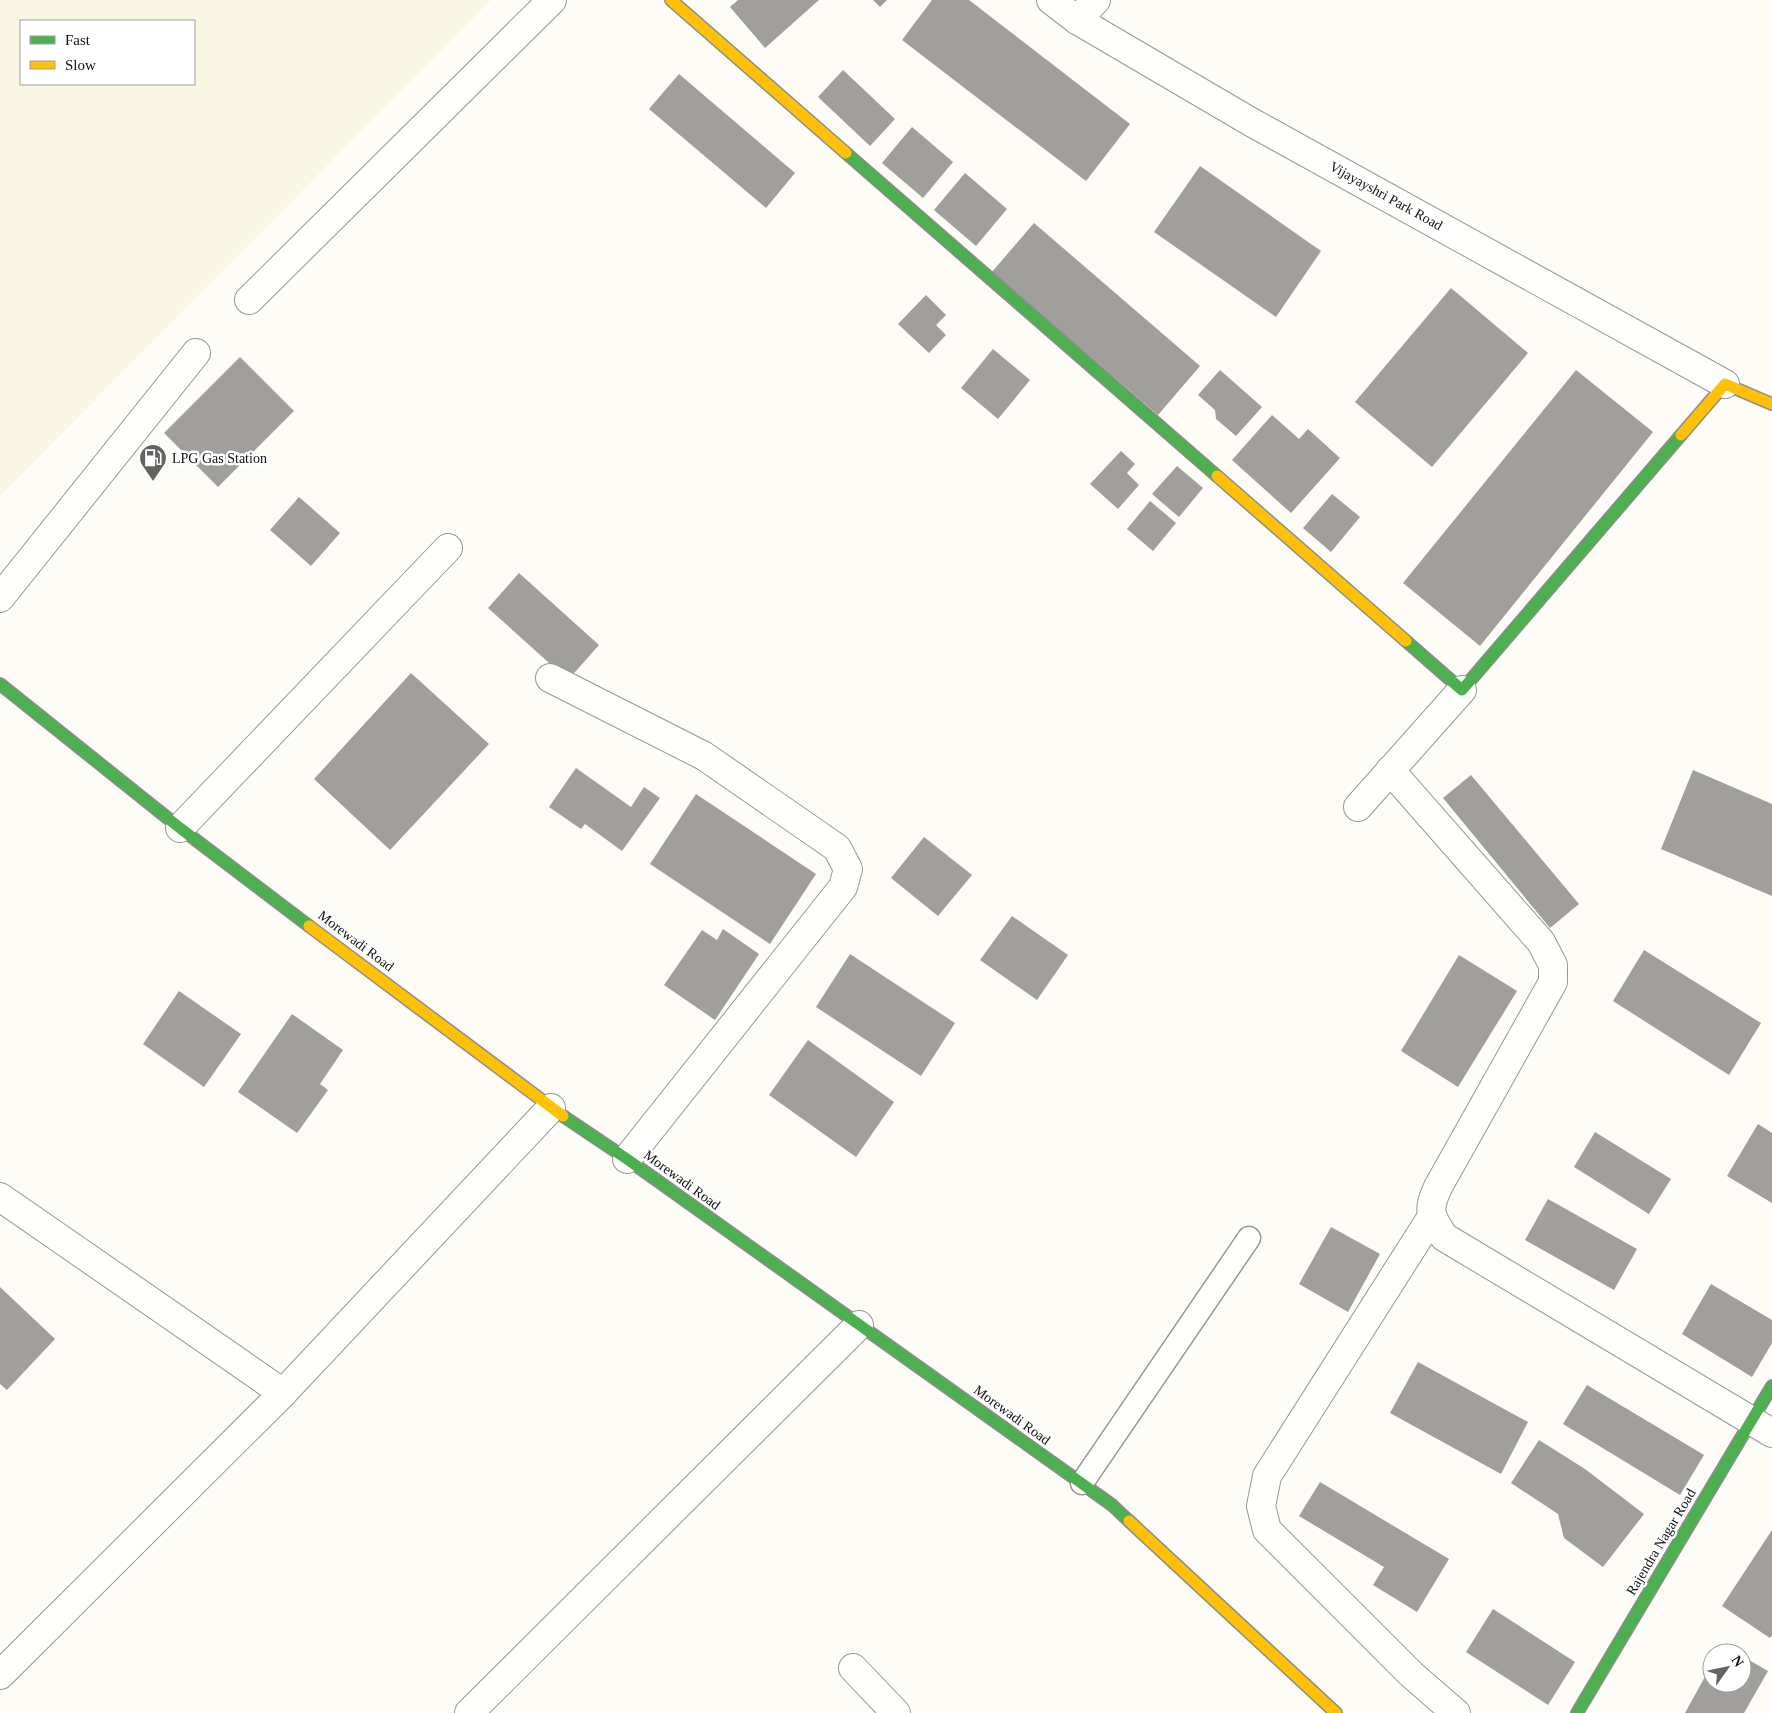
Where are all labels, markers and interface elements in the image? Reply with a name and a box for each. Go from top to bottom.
legend [20,20,195,85]
text: Fast [65,32,91,48]
text: Slow [65,57,96,73]
street label: Vijayayshri Park Road [1327,159,1445,233]
fuel station icon: LPG Gas Station [138,443,168,482]
place label: LPG Gas Station [172,451,267,466]
street label: Morewadi Road [315,908,397,974]
street label: Morewadi Road [641,1147,723,1213]
street label: Morewadi Road [971,1382,1053,1448]
street label: Rajendra Nagar Road [1623,1486,1699,1598]
north arrow [1702,1643,1752,1693]
text: N [1728,1653,1747,1670]

